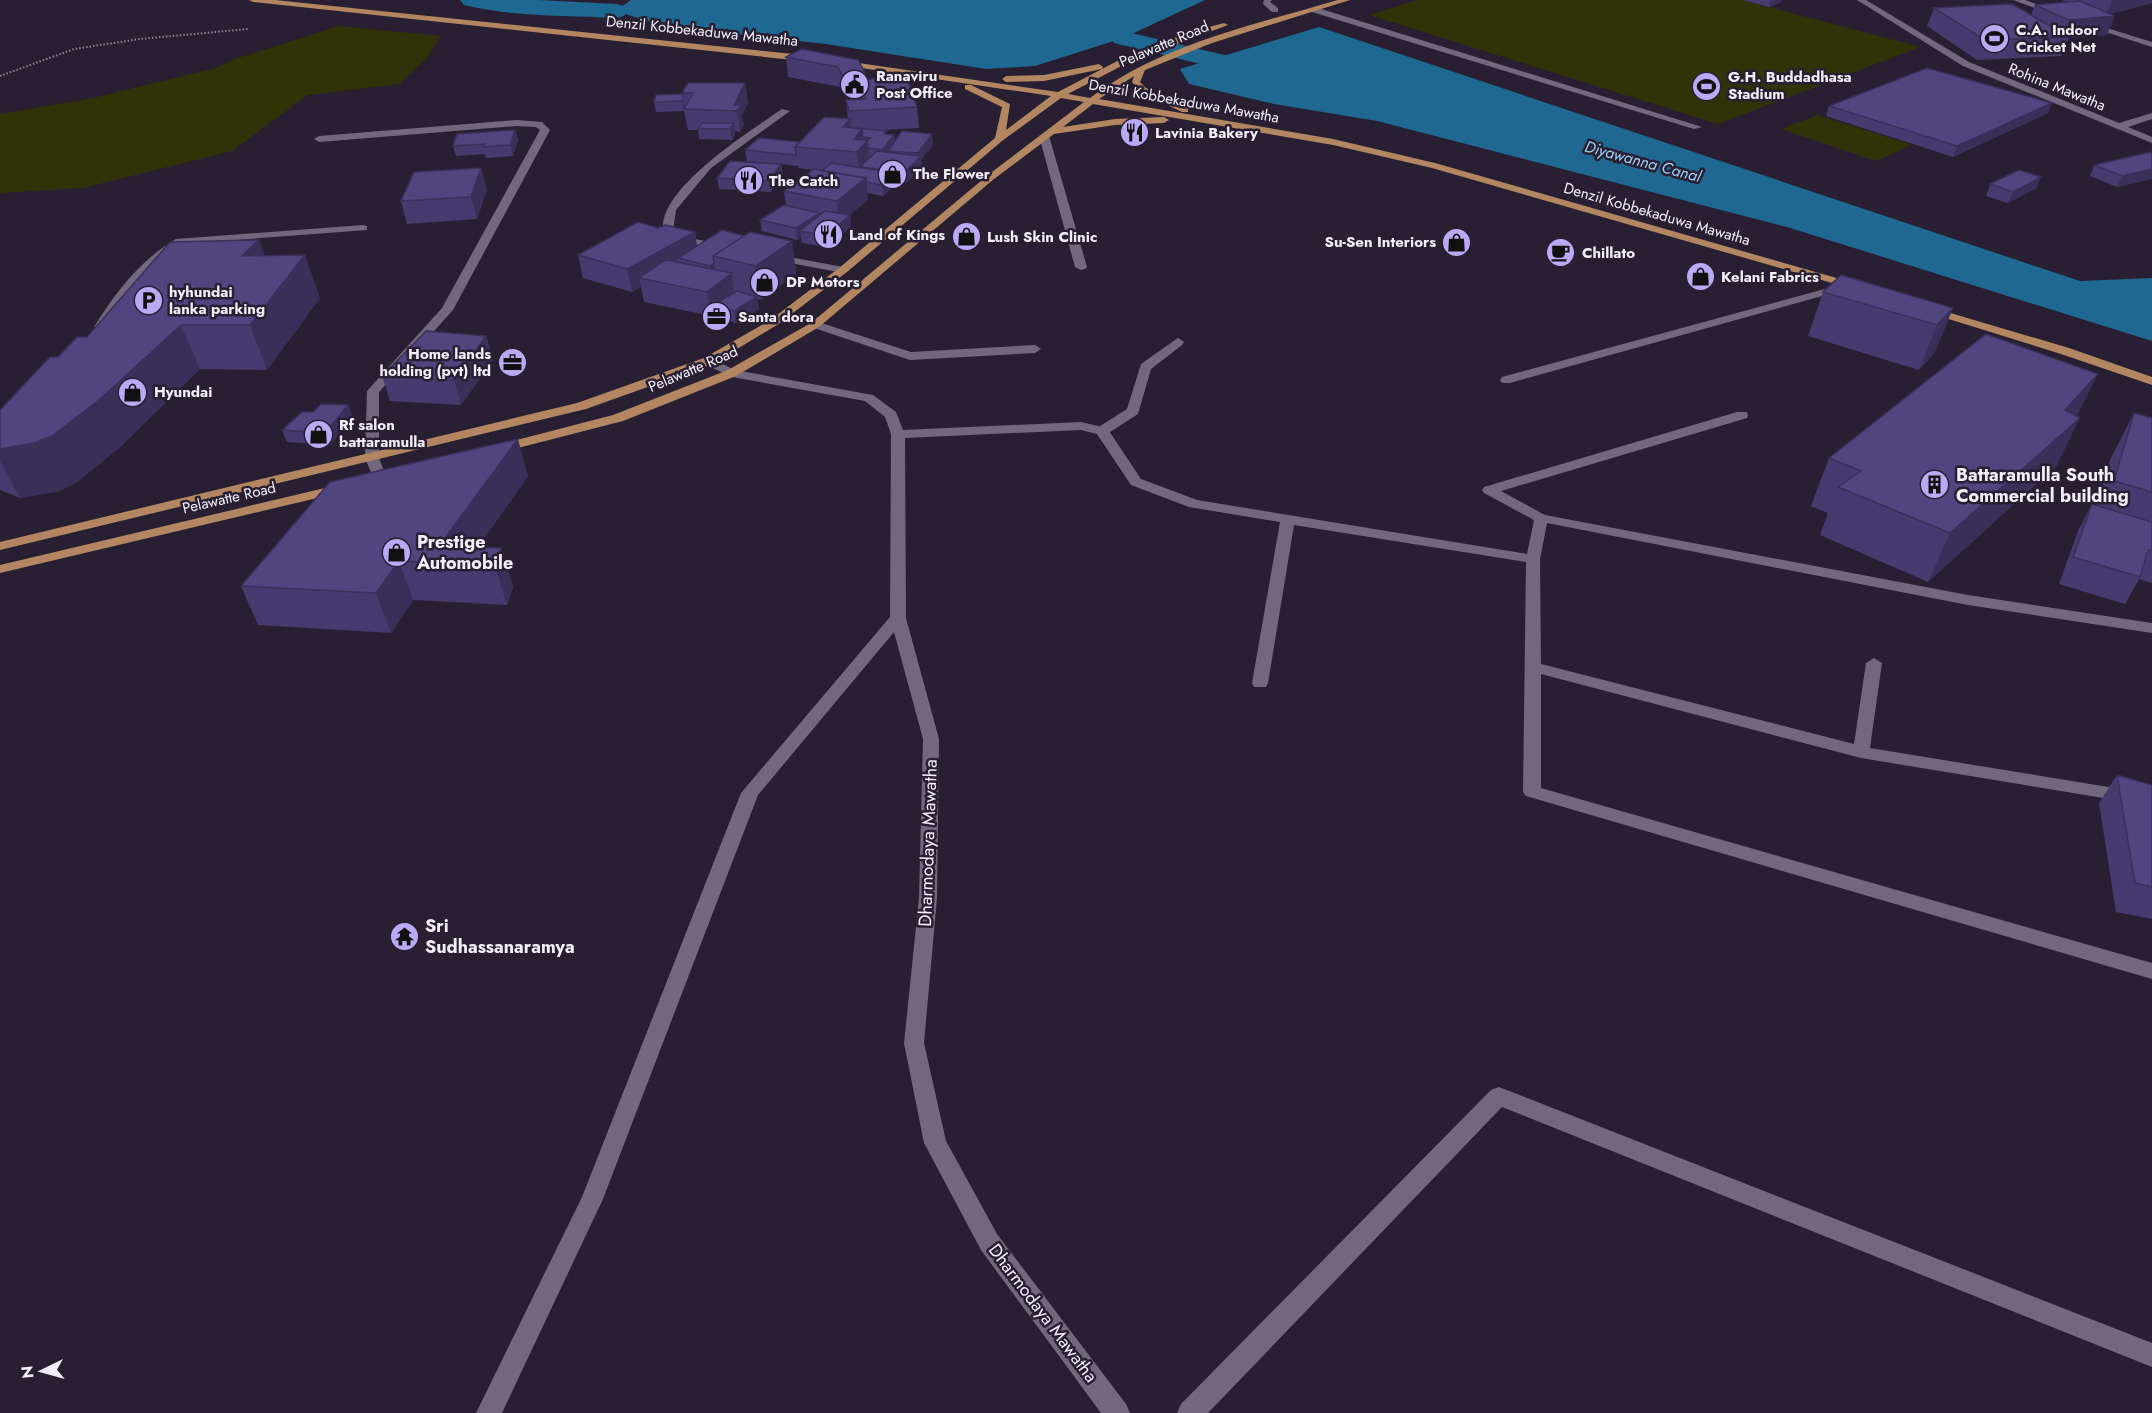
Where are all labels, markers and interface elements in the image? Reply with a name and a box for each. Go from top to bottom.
street label: Denzil Kobbekaduwa Mawatha [605,10,799,52]
street label: Pelawatte Road [1116,15,1212,73]
place label: C.A. Indoor Cricket Net [2016,19,2099,58]
sports icon: C.A. Indoor Cricket Net [1979,23,2011,55]
street label: Rohina Mawatha [2005,57,2109,117]
place label: Ranaviru Post Office [876,65,953,104]
place label: G.H. Buddadhasa Stadium [1728,66,1852,105]
public building icon: Ranaviru Post Office [839,69,871,101]
sports icon: G.H. Buddadhasa Stadium [1691,70,1723,102]
street label: Denzil Kobbekaduwa Mawatha [1087,73,1281,129]
restaurant icon: Lavinia Bakery [1118,117,1150,149]
place label: Lavinia Bakery [1155,122,1258,144]
water label: Diyawanna Canal [1582,135,1705,188]
shop icon: The Flower [876,158,908,190]
place label: The Flower [913,163,991,185]
restaurant icon: The Catch [732,165,764,197]
place label: The Catch [769,170,838,192]
street label: Denzil Kobbekaduwa Mawatha [1561,177,1753,251]
restaurant icon: Land of Kings [812,219,844,251]
shop icon: Lush Skin Clinic [950,221,982,253]
place label: Land of Kings [849,224,945,246]
place label: Lush Skin Clinic [987,226,1097,248]
shop icon: Su-Sen Interiors [1441,226,1473,258]
place label: Su-Sen Interiors [1325,231,1436,253]
cafe icon: Chillato [1545,237,1577,269]
place label: Chillato [1582,242,1635,264]
shop icon: Kelani Fabrics [1684,261,1716,293]
shop icon: DP Motors [749,266,781,298]
place label: Kelani Fabrics [1721,266,1819,288]
place label: DP Motors [786,271,860,293]
place label: hyhundai lanka parking [169,281,265,320]
parking icon: hyhundai lanka parking [132,285,164,317]
office icon: Santa dora [701,301,733,333]
place label: Santa dora [738,306,814,328]
street label: Pelawatte Road [645,340,741,398]
place label: Home lands holding (pvt) ltd [379,343,491,382]
office icon: Home lands holding (pvt) ltd [496,347,528,379]
shop icon: Hyundai [117,376,149,408]
place label: Hyundai [154,381,212,403]
place label: Rf salon battaramulla [339,414,425,453]
shop icon: Rf salon battaramulla [302,418,334,450]
place label: Battaramulla South Commercial building [1956,462,2129,509]
building icon: Battaramulla South Commercial building [1919,469,1951,501]
street label: Pelawatte Road [180,477,278,519]
place label: Prestige Automobile [416,529,513,576]
shop icon: Prestige Automobile [380,536,412,568]
street label: Dharmodaya Mawatha [912,759,944,927]
place label: Sri Sudhassanaramya [425,913,575,960]
temple icon: Sri Sudhassanaramya [388,920,420,952]
street label: Dharmodaya Mawatha [982,1238,1104,1388]
north arrow [12,1341,72,1401]
text: N [16,1365,40,1380]

